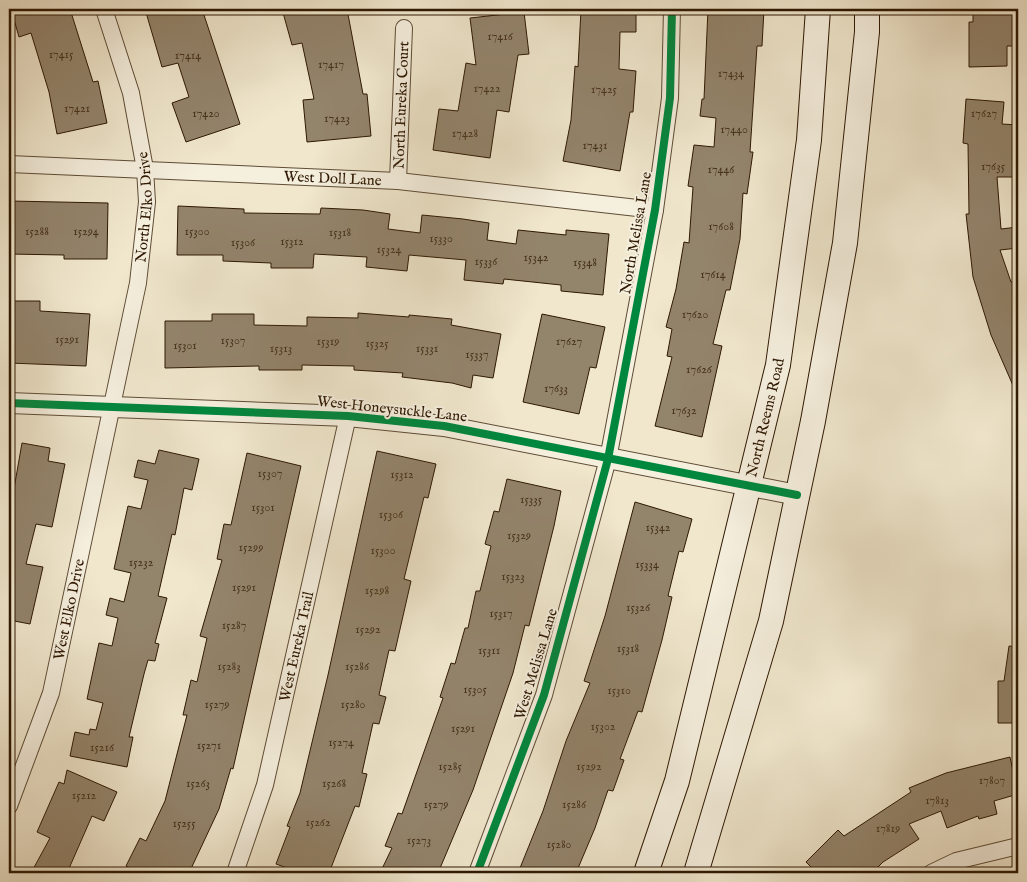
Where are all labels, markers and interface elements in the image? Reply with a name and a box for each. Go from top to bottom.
house number: 17416 [487,29,514,44]
street label: North Eureka Court [389,41,413,169]
house number: 17415 [49,47,74,62]
house number: 17414 [175,48,201,63]
house number: 17417 [318,57,344,72]
house number: 17434 [718,66,744,81]
house number: 17422 [473,81,501,96]
house number: 17425 [591,82,618,97]
house number: 17421 [64,101,90,116]
house number: 17420 [192,106,220,121]
house number: 17627 [971,106,997,121]
house number: 17423 [324,111,350,126]
house number: 17440 [720,122,748,137]
house number: 17428 [452,126,478,141]
house number: 17431 [583,138,607,153]
street label: North Elko Drive [131,150,157,264]
house number: 17635 [981,159,1006,174]
house number: 17446 [708,162,735,177]
street label: West Doll Lane [283,167,382,190]
street label: North Melissa Lane [616,170,656,296]
house number: 17608 [708,219,734,234]
house number: 15288 [25,224,49,239]
house number: 15294 [73,224,99,239]
house number: 15300 [184,224,210,239]
house number: 15318 [329,225,352,240]
house number: 15330 [429,231,453,246]
house number: 15312 [280,234,304,249]
house number: 15306 [231,235,256,250]
house number: 15324 [377,242,402,257]
house number: 15342 [524,250,549,265]
house number: 15336 [475,254,498,269]
house number: 15348 [573,255,597,270]
house number: 17614 [700,267,726,282]
house number: 17620 [682,307,708,322]
house number: 15291 [55,332,79,347]
house number: 15307 [221,333,245,348]
house number: 15319 [316,334,340,349]
house number: 17627 [556,334,582,349]
house number: 15325 [365,336,389,351]
house number: 15301 [173,338,197,353]
house number: 15313 [270,341,292,356]
house number: 15331 [416,341,438,356]
house number: 15337 [465,347,489,362]
street label: North Reems Road [742,356,788,479]
house number: 17626 [686,362,713,377]
house number: 17633 [544,381,568,396]
street label: West Honeysuckle Lane [316,392,468,426]
house number: 17632 [671,403,697,418]
house number: 15307 [258,466,282,481]
house number: 15312 [390,467,414,482]
house number: 15335 [520,492,543,507]
house number: 15301 [251,500,275,515]
house number: 15306 [379,507,404,522]
house number: 15342 [646,520,671,535]
house number: 15329 [507,528,531,543]
house number: 15299 [239,540,263,555]
house number: 15300 [370,543,396,558]
house number: 15232 [129,555,154,570]
street label: West Elko Drive [49,557,89,662]
house number: 15334 [635,557,659,572]
house number: 15323 [501,569,525,584]
house number: 15291 [232,580,256,595]
house number: 15298 [365,583,389,598]
street label: West Eureka Trail [275,589,318,703]
house number: 15326 [626,600,651,615]
house number: 15317 [489,606,513,621]
street label: West Melissa Lane [510,606,562,722]
house number: 15287 [222,618,246,633]
house number: 15292 [355,622,381,637]
house number: 15318 [617,641,640,656]
house number: 15311 [478,643,500,658]
house number: 15283 [217,659,241,674]
house number: 15286 [345,659,370,674]
house number: 15305 [463,682,487,697]
house number: 15310 [607,683,631,698]
house number: 15279 [204,697,230,712]
house number: 15280 [340,697,366,712]
house number: 15302 [591,719,616,734]
house number: 15291 [451,721,475,736]
house number: 15274 [328,735,354,750]
house number: 15271 [197,738,221,753]
house number: 15216 [90,740,115,755]
house number: 15285 [438,759,462,774]
house number: 15292 [576,759,602,774]
house number: 17807 [979,773,1005,788]
house number: 15263 [186,776,210,791]
house number: 15268 [322,776,346,791]
house number: 15212 [72,788,97,803]
house number: 17813 [925,793,949,808]
house number: 15279 [423,797,449,812]
house number: 15286 [562,797,587,812]
house number: 15262 [305,815,331,830]
house number: 15255 [172,816,196,831]
house number: 17819 [876,821,900,836]
house number: 15273 [407,833,431,848]
house number: 15280 [546,837,572,852]

